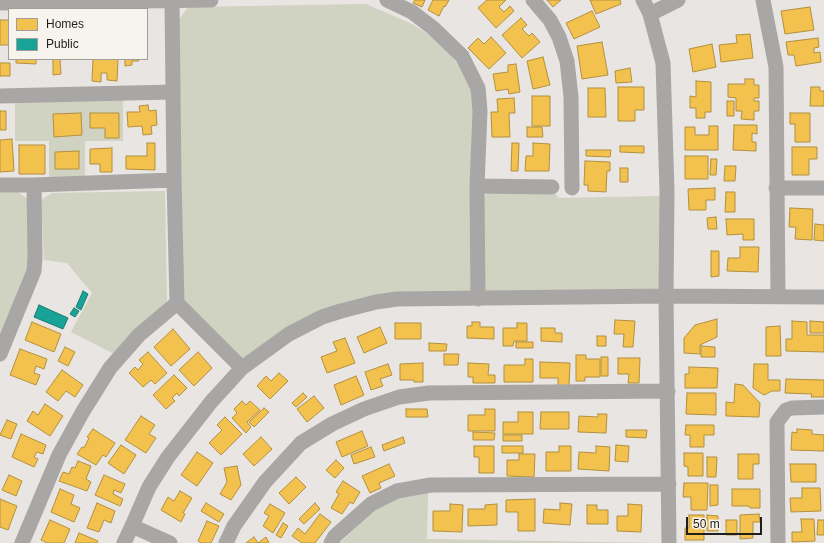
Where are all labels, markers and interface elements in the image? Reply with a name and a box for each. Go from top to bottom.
legend [8,8,148,60]
text: Homes [46,17,84,31]
text: Public [46,37,79,51]
scale bar [688,509,764,535]
text: 50 m [693,517,720,531]

